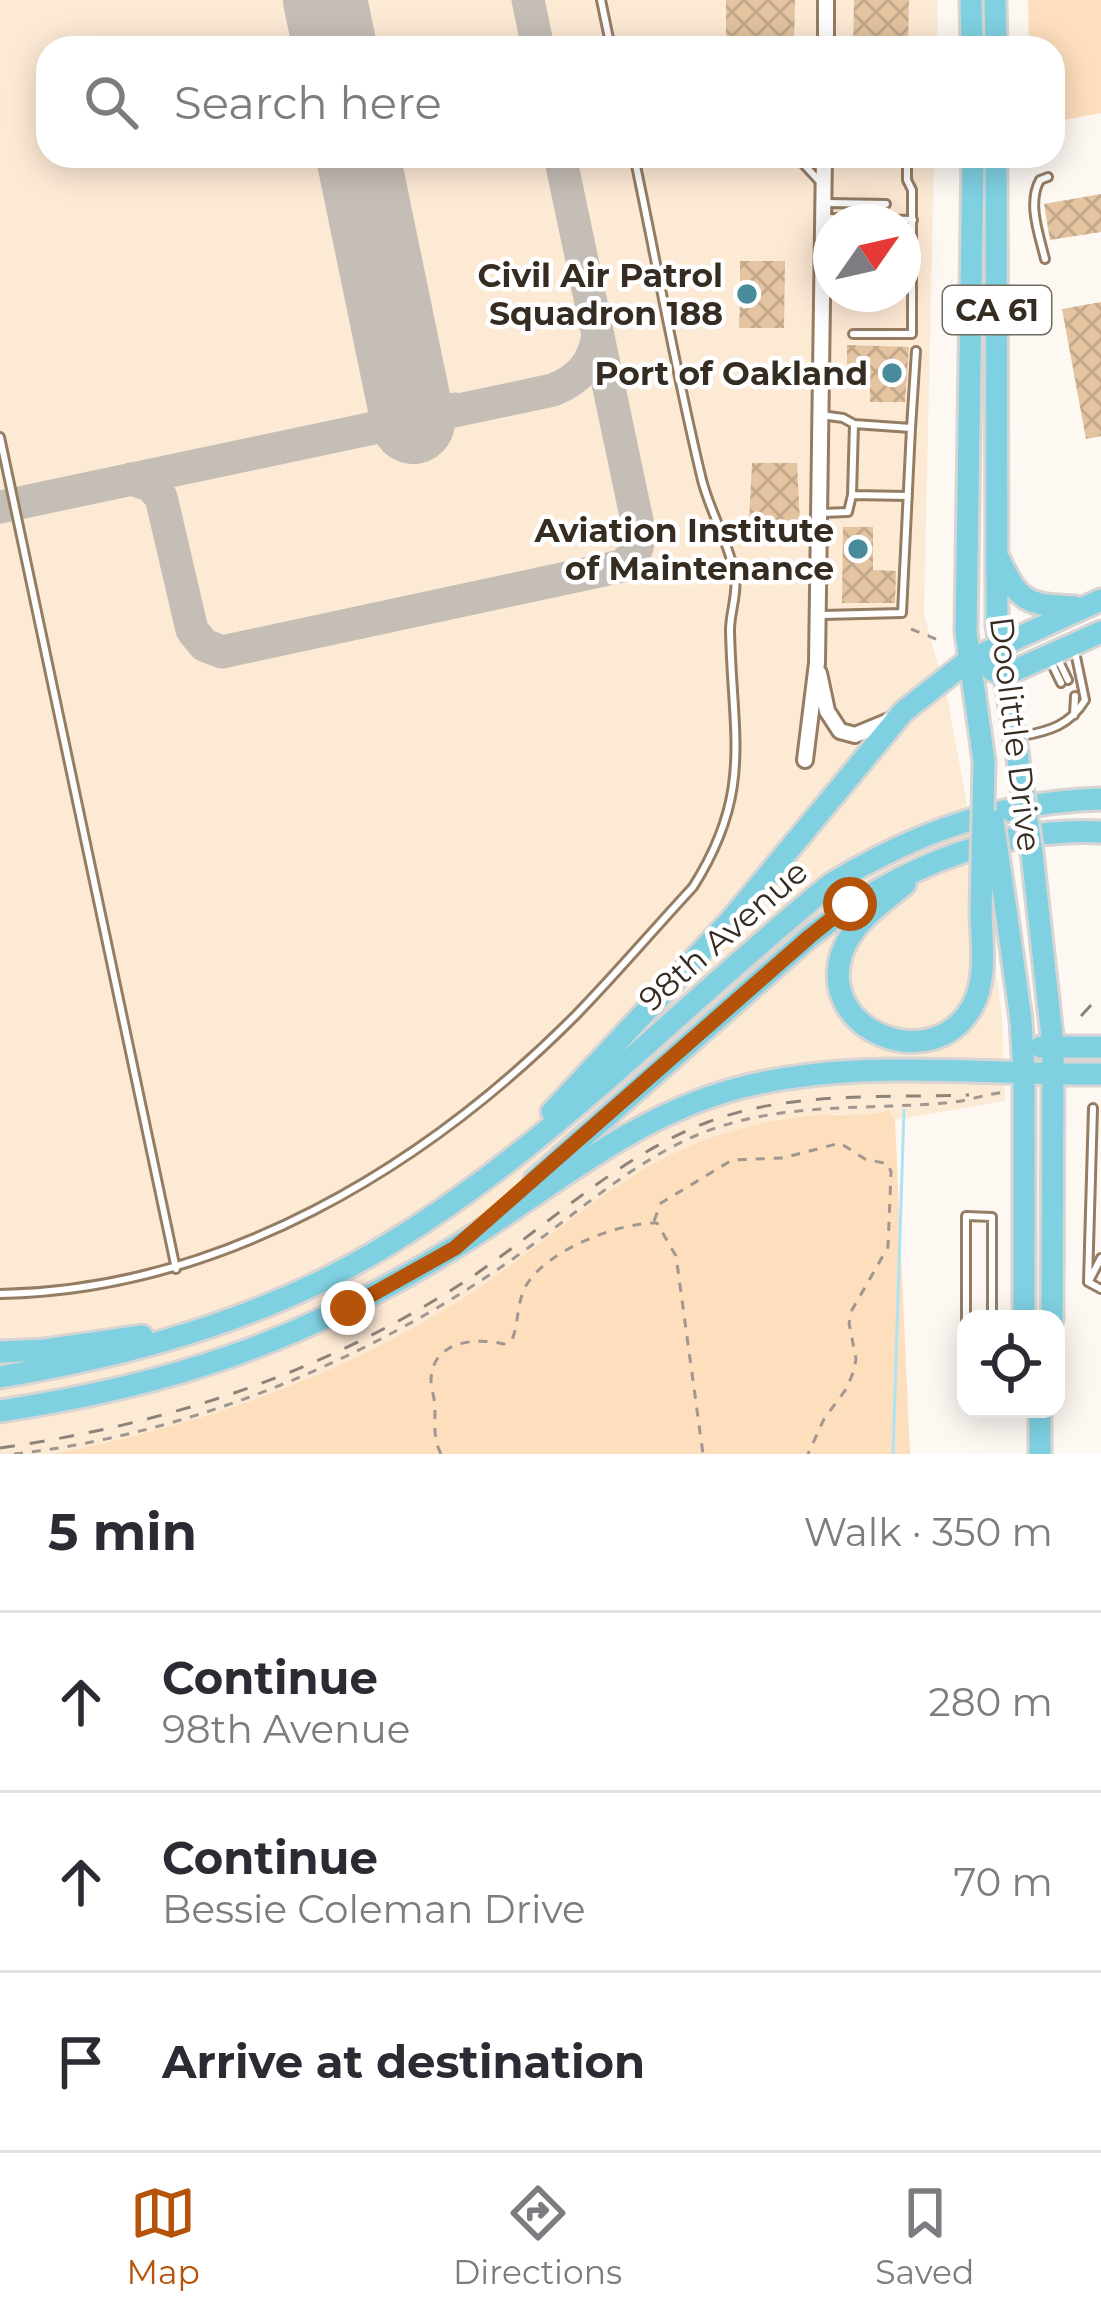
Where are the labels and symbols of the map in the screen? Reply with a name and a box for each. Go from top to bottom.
north arrow [813,204,921,312]
place label: Civil Air Patrol Squadron 188 [478,255,723,333]
marker: Civil Air Patrol Squadron 188 [734,281,760,307]
road number: CA 61 [943,286,1051,334]
place label: Port of Oakland [595,353,868,393]
marker: Port of Oakland [879,360,905,386]
place label: Aviation Institute of Maintenance [533,510,834,588]
marker: Aviation Institute of Maintenance [845,536,871,562]
street label: Doolittle Drive [982,614,1050,854]
street label: 98th Avenue [631,851,815,1019]
route start [823,877,877,931]
route end [321,1281,375,1335]

